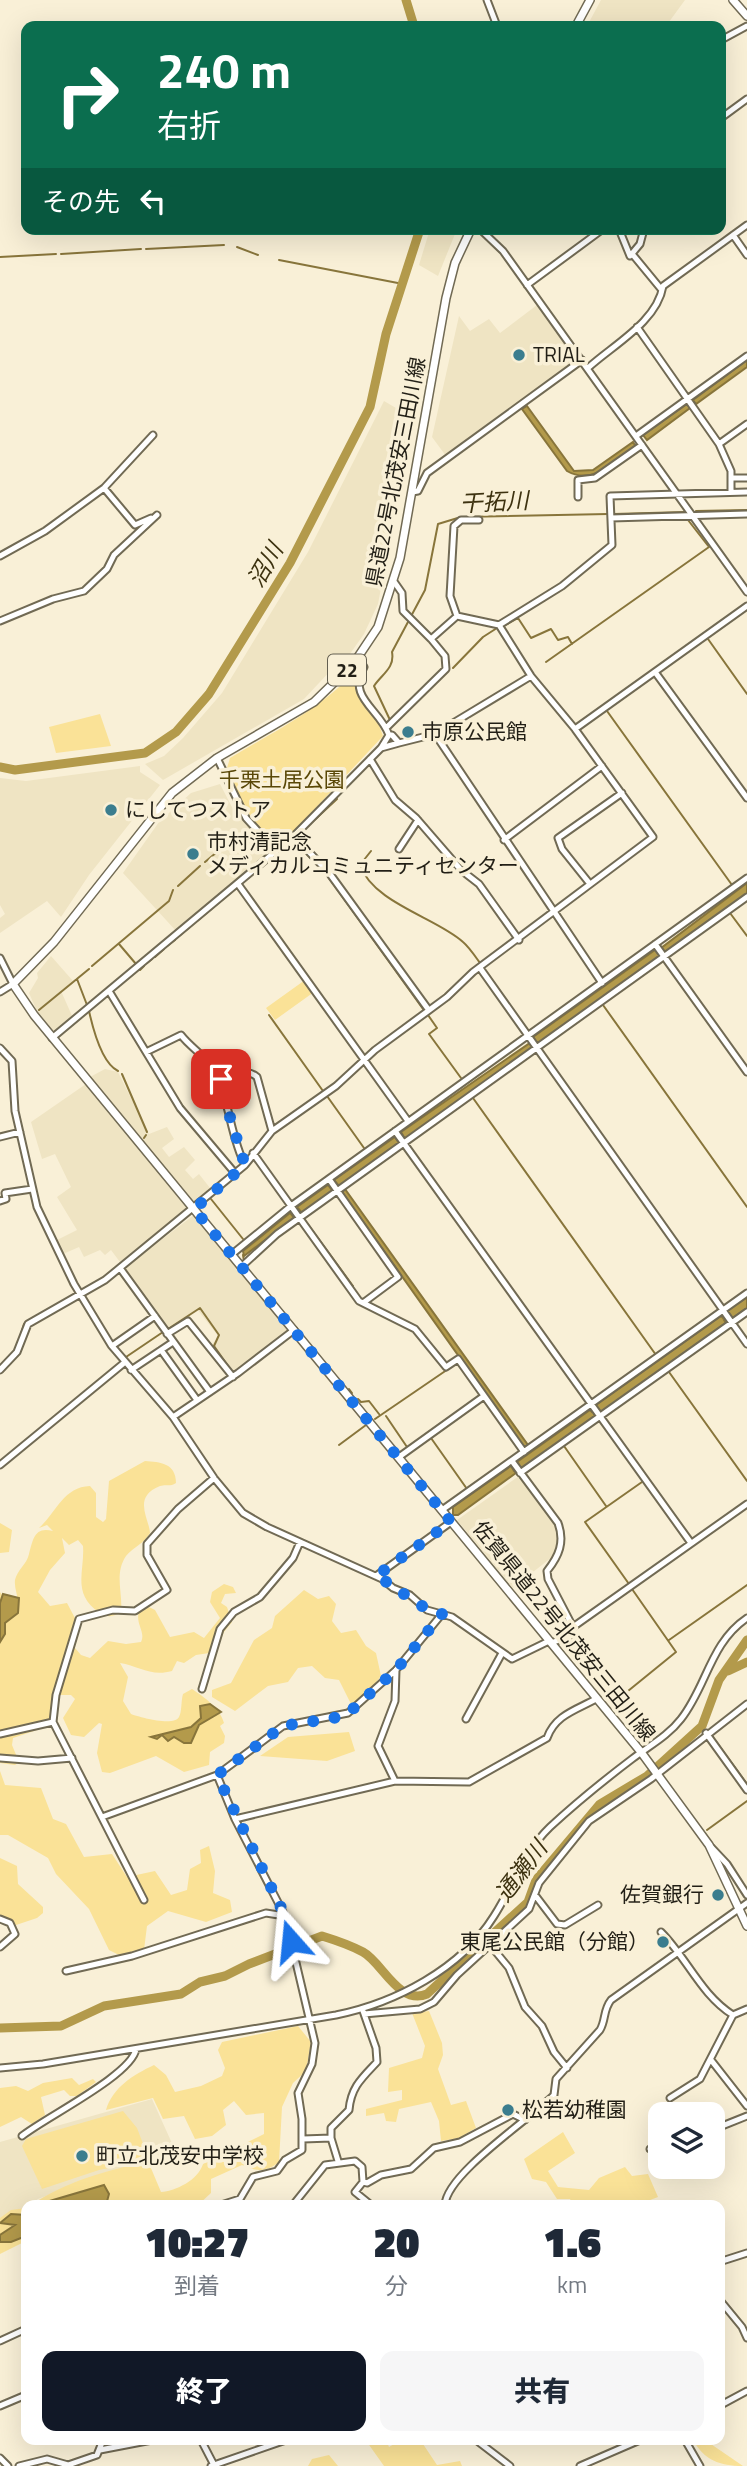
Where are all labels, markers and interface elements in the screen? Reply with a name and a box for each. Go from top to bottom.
text: 240 m [157,32,291,107]
icon: right [42,49,133,140]
text: 右折 [157,101,221,149]
text: その先 [42,182,120,221]
icon: left [134,182,172,220]
place label: TRIAL [533,338,585,370]
marker: TRIAL [511,347,527,363]
street label: 県道22号北茂安三田川線 [357,354,433,589]
water label: 干拓川 [459,482,532,521]
water label: 沼川 [238,533,293,593]
road number: 22 [328,654,366,685]
place label: 市原公民館 [422,715,527,747]
marker: 市原公民館 [400,724,416,740]
park label: 千栗土居公園 [219,763,345,795]
place label: にしてつストア [125,793,271,825]
marker: にしてつストア [103,802,119,818]
place label: 市村清記念 メディカルコミュニティセンター [207,825,519,881]
marker: 市村清記念 メディカルコミュニティセンター [185,846,201,862]
pin [191,1049,251,1109]
icon: arrive [202,1060,240,1098]
street label: 佐賀県道22号北茂安三田川線 [466,1513,664,1748]
water label: 通瀬川 [486,1830,557,1909]
place label: 佐賀銀行 [620,1878,704,1910]
marker: 佐賀銀行 [710,1887,726,1903]
position arrow [254,1904,328,1978]
place label: 東尾公民館（分館） [460,1925,649,1957]
marker: 東尾公民館（分館） [655,1934,671,1950]
place label: 松若幼稚園 [522,2093,627,2125]
marker: 松若幼稚園 [500,2102,516,2118]
map controls [648,2102,725,2179]
button: layers [648,2102,725,2179]
place label: 町立北茂安中学校 [96,2139,264,2171]
marker: 町立北茂安中学校 [74,2148,90,2164]
text: 10:27 [145,2209,249,2273]
text: 20 [373,2209,419,2273]
text: 1.6 [543,2209,601,2273]
text: km [557,2267,587,2302]
text: 到着 [174,2268,220,2303]
text: 分 [385,2268,408,2303]
button: 終了 [42,2351,366,2431]
button: 共有 [380,2351,704,2431]

